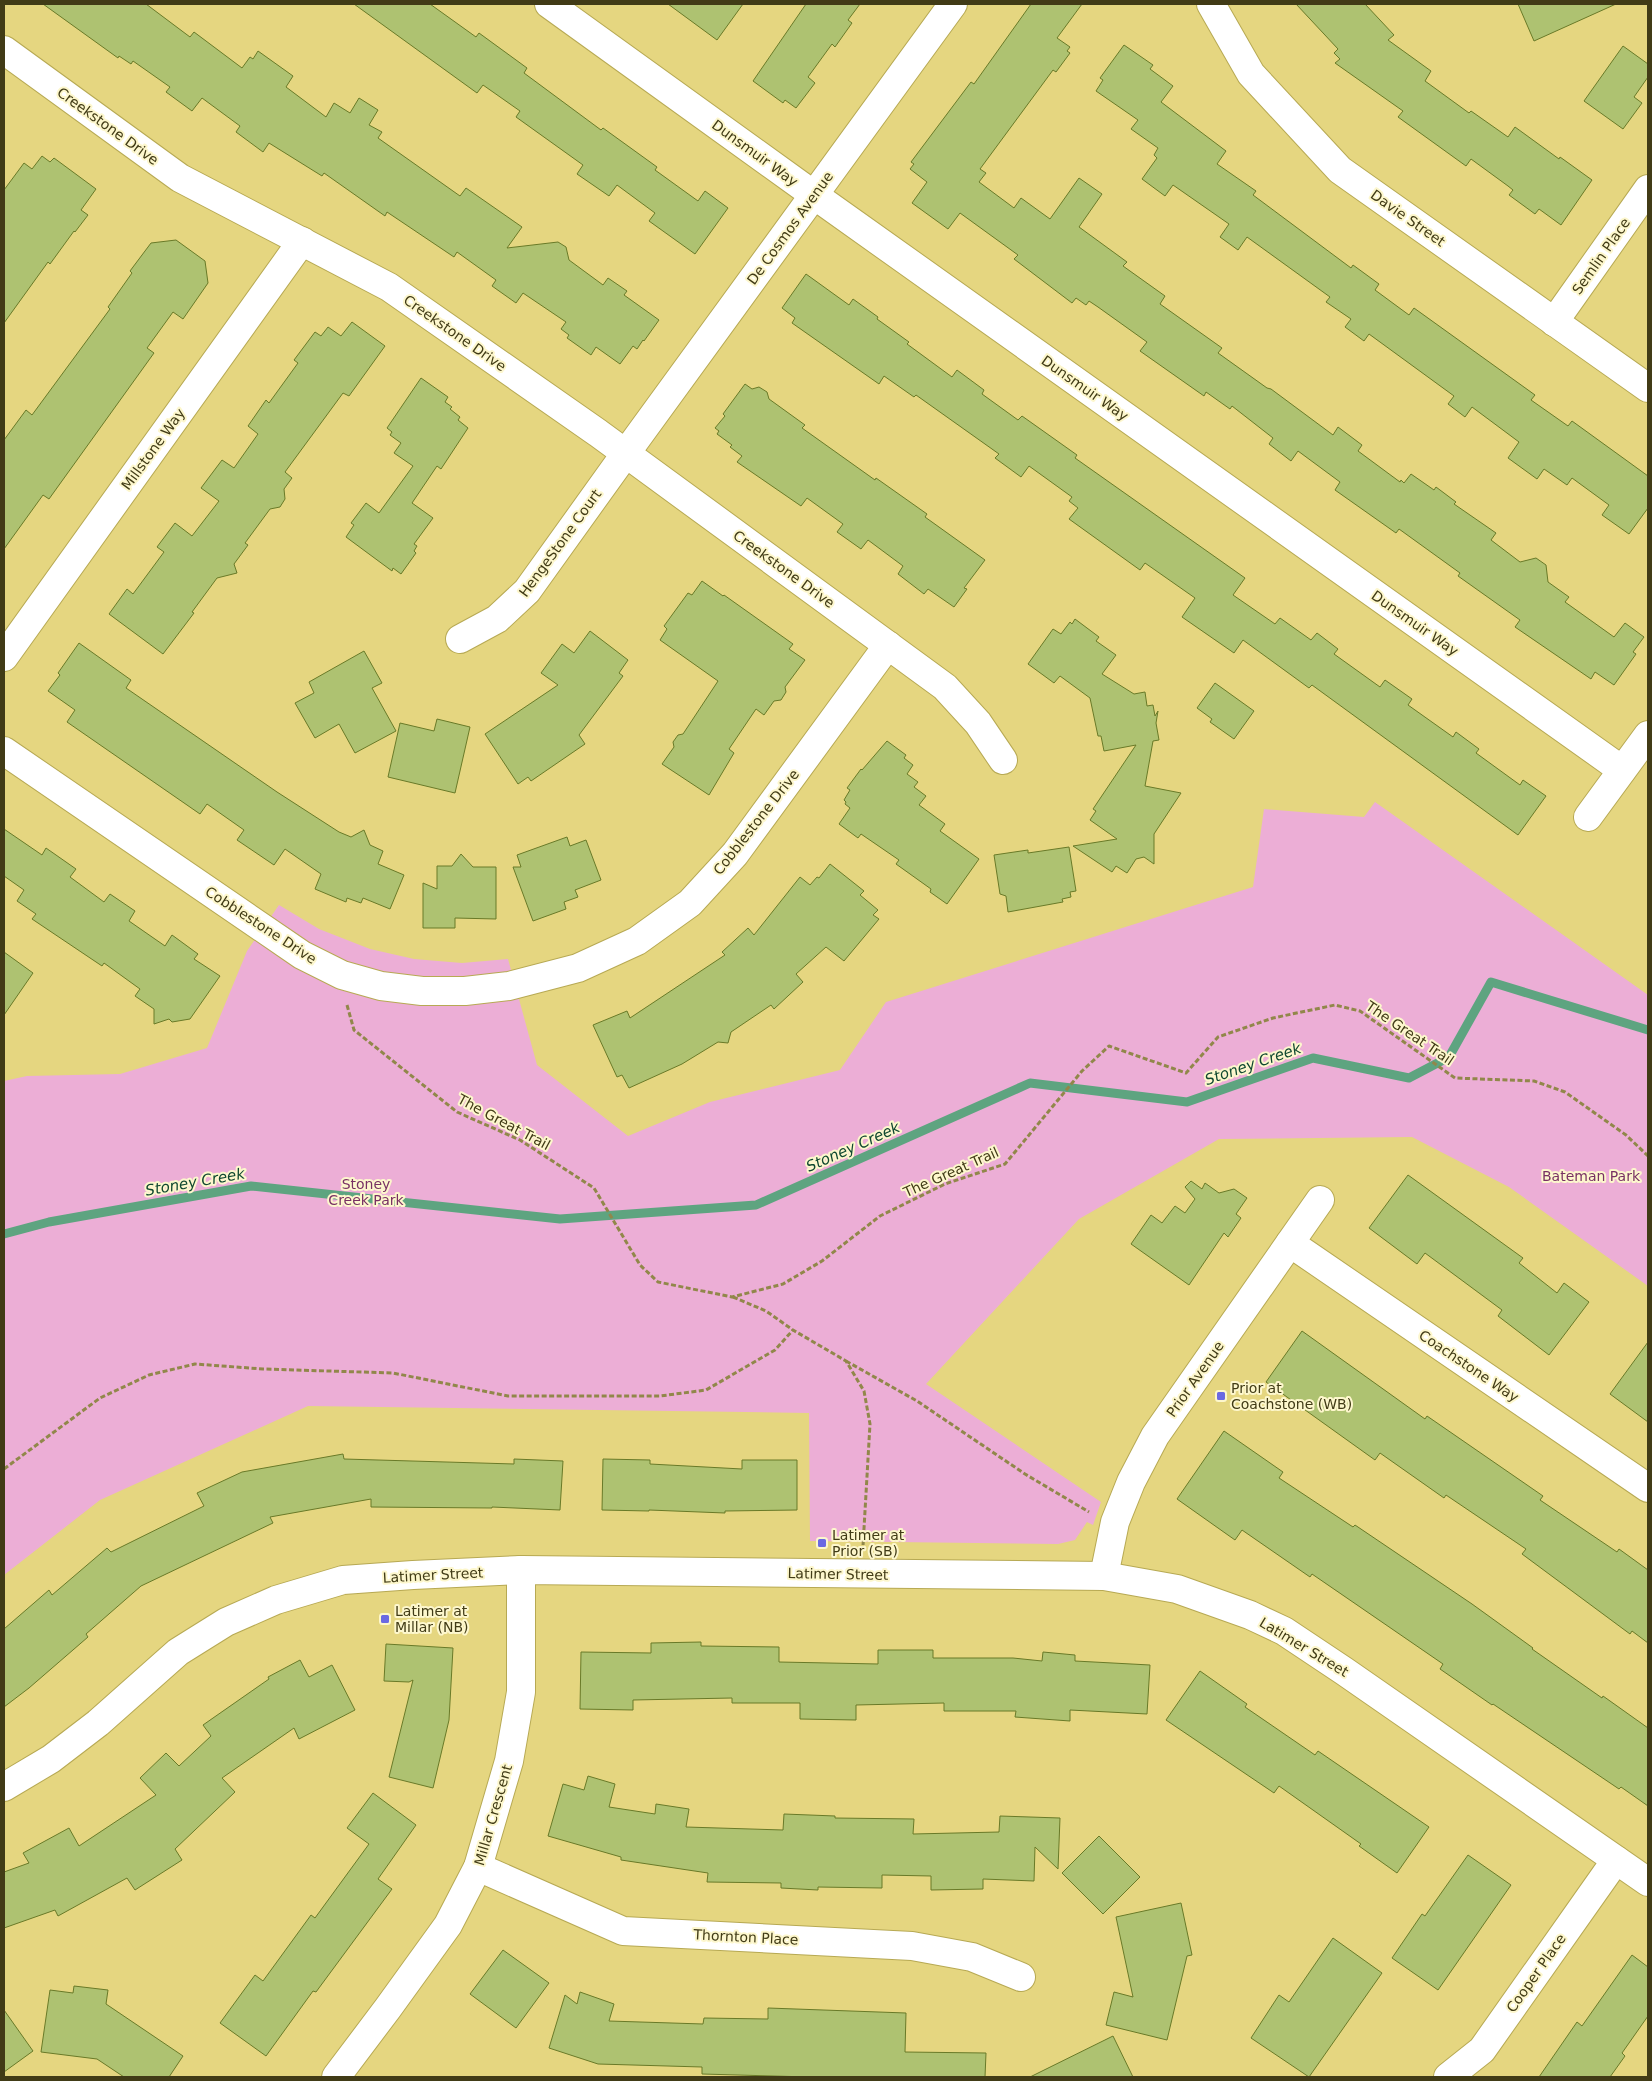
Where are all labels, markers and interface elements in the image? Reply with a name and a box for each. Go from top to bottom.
street label: Creekstone Drive [54,84,162,168]
street label: Dunsmuir Way [709,116,801,190]
street label: De Cosmos Avenue [744,169,836,287]
street label: Davie Street [1368,186,1449,250]
street label: Semlin Place [1569,215,1633,297]
street label: Creekstone Drive [401,292,509,374]
street label: Dunsmuir Way [1039,352,1131,424]
street label: Millstone Way [118,405,188,493]
street label: HengeStone Court [516,486,605,600]
street label: Creekstone Drive [730,527,838,611]
street label: Dunsmuir Way [1369,587,1461,659]
street label: Cobblestone Drive [710,766,802,878]
street label: Cobblestone Drive [202,883,320,967]
street label: The Great Trail [1362,997,1457,1068]
water label: Stoney Creek [1202,1039,1305,1089]
street label: The Great Trail [454,1090,553,1153]
water label: Stoney Creek [803,1118,904,1176]
street label: The Great Trail [900,1144,1001,1201]
water label: Stoney Creek [144,1164,247,1200]
park label: Bateman Park [1542,1168,1641,1184]
park label: Stoney Creek Park [328,1176,405,1208]
street label: Coachstone Way [1416,1327,1522,1405]
street label: Prior Avenue [1163,1338,1227,1420]
place label: Prior at Coachstone (WB) [1231,1380,1352,1412]
marker: Prior at Coachstone (WB) [1215,1390,1227,1402]
place label: Latimer at Prior (SB) [832,1527,905,1559]
marker: Latimer at Prior (SB) [816,1537,828,1549]
street label: Latimer Street [382,1564,484,1586]
street label: Latimer Street [787,1565,889,1583]
place label: Latimer at Millar (NB) [395,1603,469,1635]
marker: Latimer at Millar (NB) [379,1613,391,1625]
street label: Latimer Street [1257,1614,1352,1680]
street label: Millar Crescent [471,1762,515,1867]
street label: Thornton Place [692,1926,799,1948]
street label: Cooper Place [1503,1931,1569,2015]

